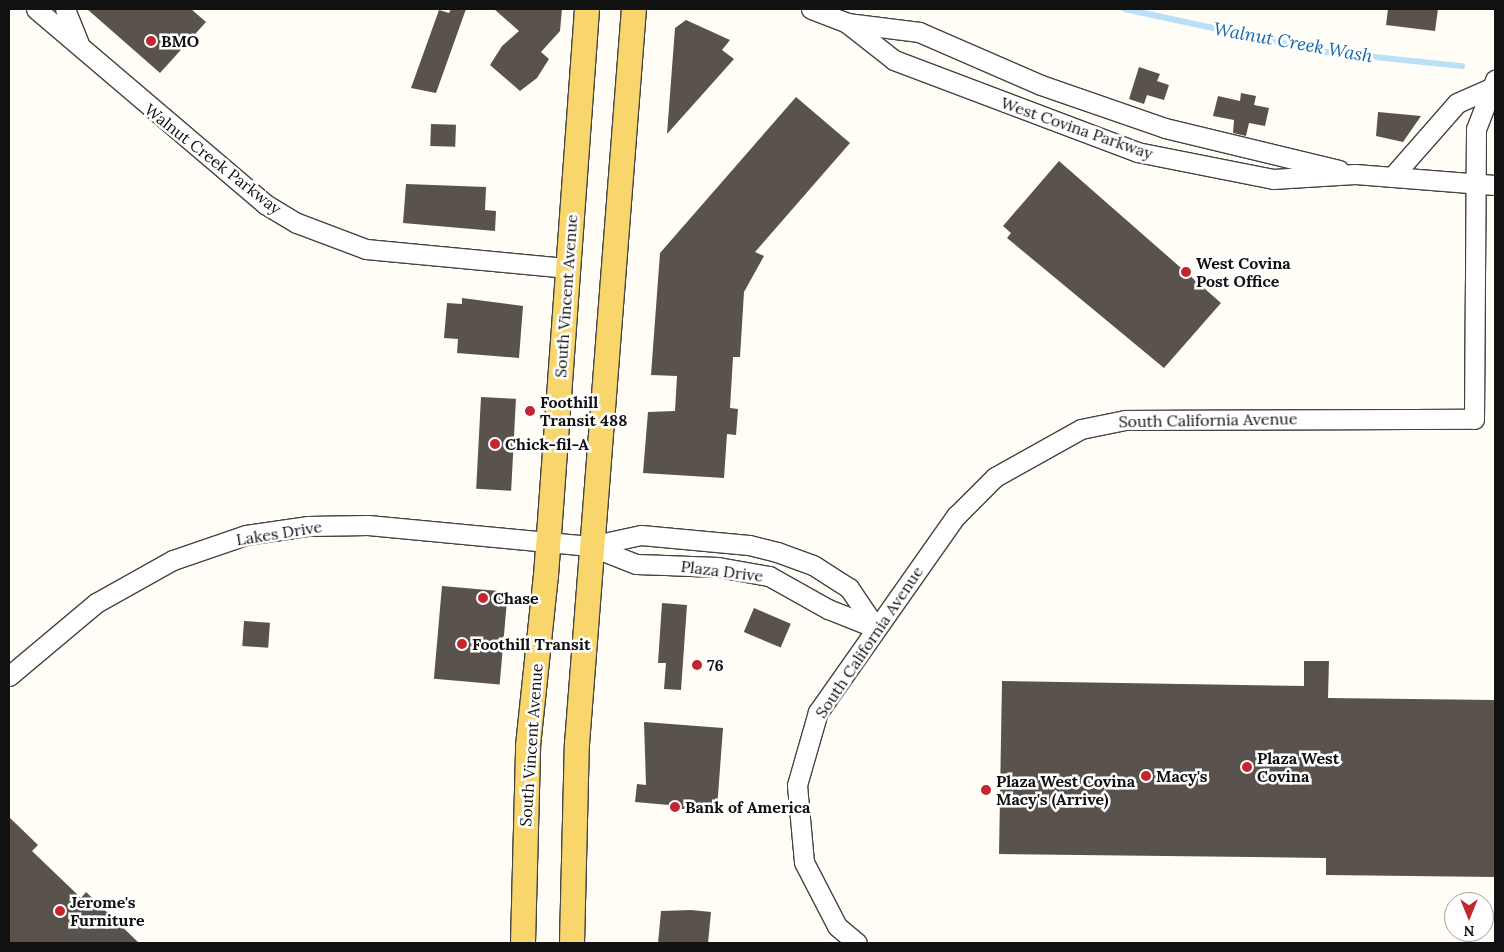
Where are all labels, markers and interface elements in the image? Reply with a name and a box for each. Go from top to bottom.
water label: Walnut Creek Wash [1212,18,1374,68]
place label: BMO [161,31,199,51]
marker: BMO [145,35,157,47]
street label: West Covina Parkway [998,93,1156,163]
street label: Walnut Creek Parkway [141,100,285,218]
street label: South Vincent Avenue [551,214,581,378]
place label: West Covina Post Office [1196,253,1291,291]
marker: West Covina Post Office [1180,266,1192,278]
place label: Foothill Transit 488 [540,392,627,430]
marker: Foothill Transit 488 [524,405,536,417]
street label: South California Avenue [1118,409,1298,431]
place label: Chick-fil-A [505,434,589,454]
marker: Chick-fil-A [489,438,501,450]
street label: Lakes Drive [235,517,323,549]
street label: Plaza Drive [680,556,764,586]
street label: South California Avenue [811,562,927,722]
place label: Chase [493,588,539,608]
marker: Chase [477,592,489,604]
place label: Foothill Transit [472,634,591,654]
marker: Foothill Transit [456,638,468,650]
place label: 76 [707,655,724,675]
marker: 76 [691,659,703,671]
street label: South Vincent Avenue [516,663,546,827]
place label: Plaza West Covina [1257,748,1339,786]
marker: Plaza West Covina [1241,761,1253,773]
place label: Macy's [1156,766,1207,786]
marker: Macy's [1140,770,1152,782]
place label: Plaza West Covina Macy's (Arrive) [996,771,1135,809]
marker: Plaza West Covina Macy's (Arrive) [980,784,992,796]
place label: Bank of America [685,797,811,817]
marker: Bank of America [669,801,681,813]
place label: Jerome's Furniture [70,892,145,930]
north arrow [1444,892,1494,942]
marker: Jerome's Furniture [54,905,66,917]
text: N [1464,922,1474,940]

